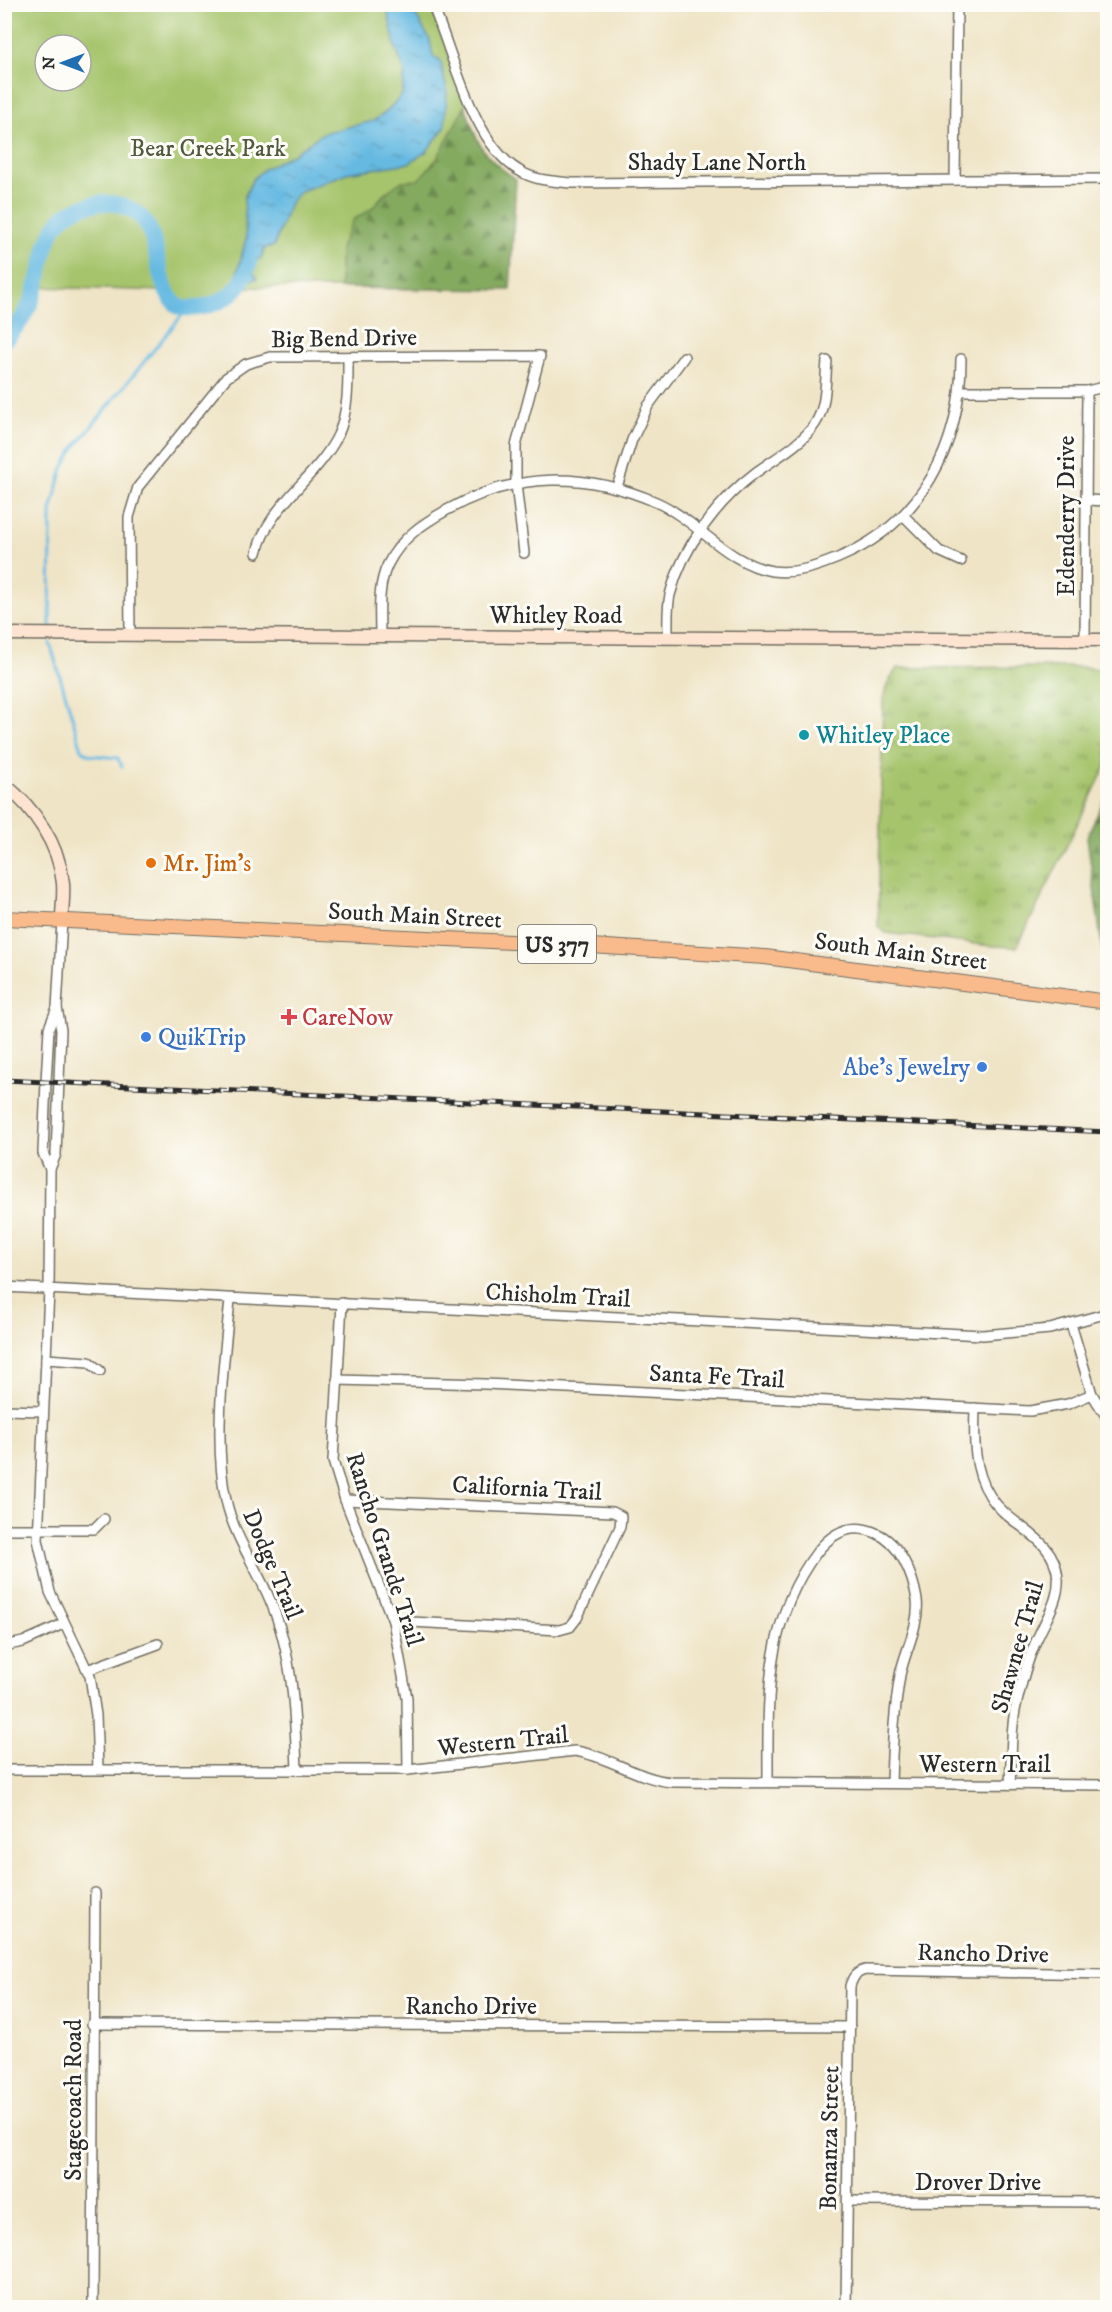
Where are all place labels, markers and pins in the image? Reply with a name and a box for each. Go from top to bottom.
place label: Whitley Place [815,721,950,751]
marker: Whitley Place [797,728,811,742]
place label: Mr. Jim's [163,849,251,879]
marker: Mr. Jim's [144,856,158,870]
place label: CareNow [302,1003,394,1033]
marker: CareNow [280,1008,298,1026]
place label: QuikTrip [158,1023,246,1053]
marker: QuikTrip [139,1030,153,1044]
place label: Abe's Jewelry [843,1053,971,1083]
marker: Abe's Jewelry [975,1060,989,1074]

